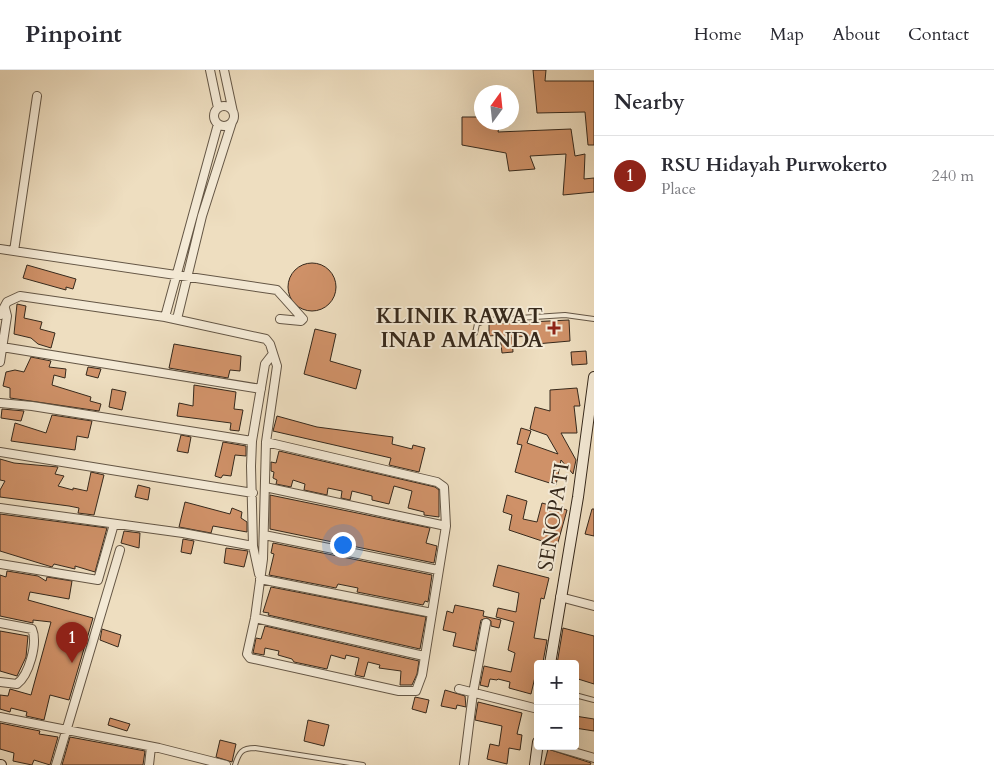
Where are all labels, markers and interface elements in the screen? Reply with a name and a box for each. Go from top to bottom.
text: Pinpoint [25,18,122,51]
text: Home [694,22,742,47]
text: Map [770,22,804,47]
text: About [832,22,880,47]
text: Contact [908,22,969,47]
north arrow [474,85,519,130]
text: Nearby [614,88,685,117]
text: RSU Hidayah Purwokerto [661,152,887,178]
text: 1 [626,165,634,187]
text: 240 m [932,165,974,187]
text: Place [661,178,696,200]
place label: KLINIK RAWAT INAP AMANDA [376,302,543,355]
marker: KLINIK RAWAT INAP AMANDA [547,321,561,335]
street label: SENOPATI [531,461,577,573]
your location [330,532,356,558]
pin: 1 [56,622,88,663]
map controls [534,660,579,750]
button: + [534,660,579,705]
button: − [534,705,579,750]

